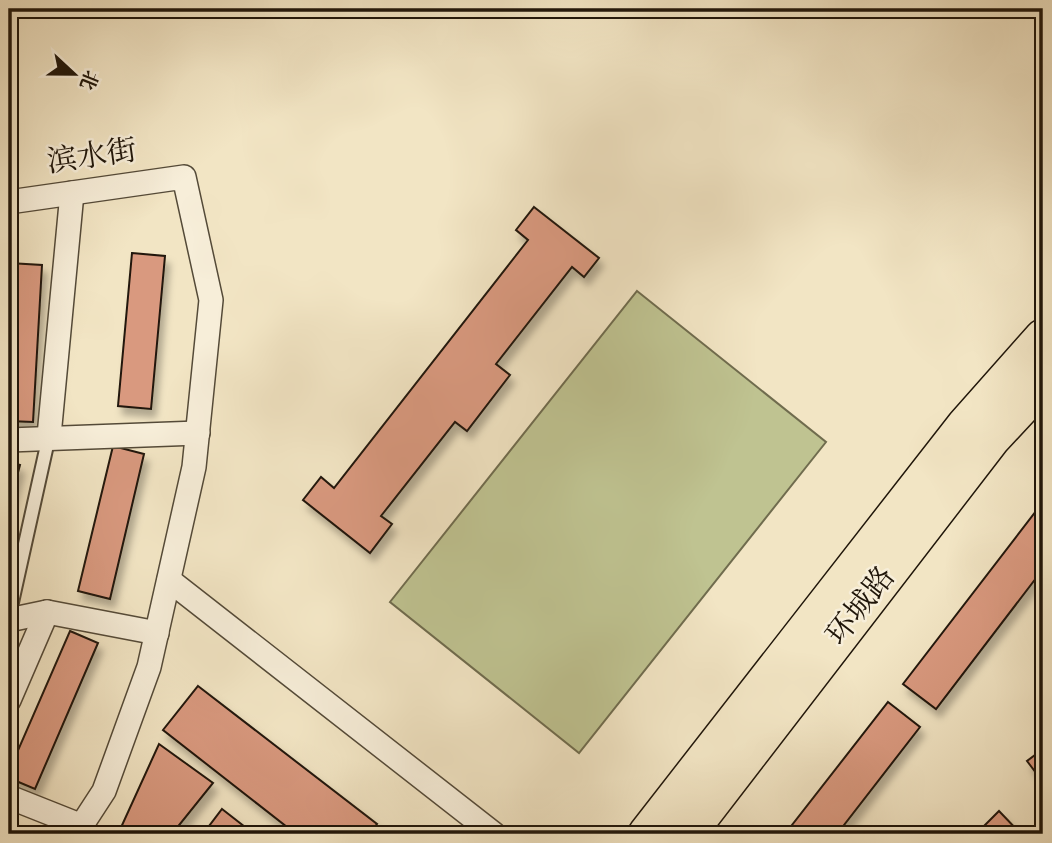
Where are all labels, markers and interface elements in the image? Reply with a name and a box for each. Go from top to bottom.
north arrow [38,38,108,108]
text: 北 [71,66,104,93]
street label: 滨水街 [44,130,140,186]
street label: 环城路 [817,558,907,656]

